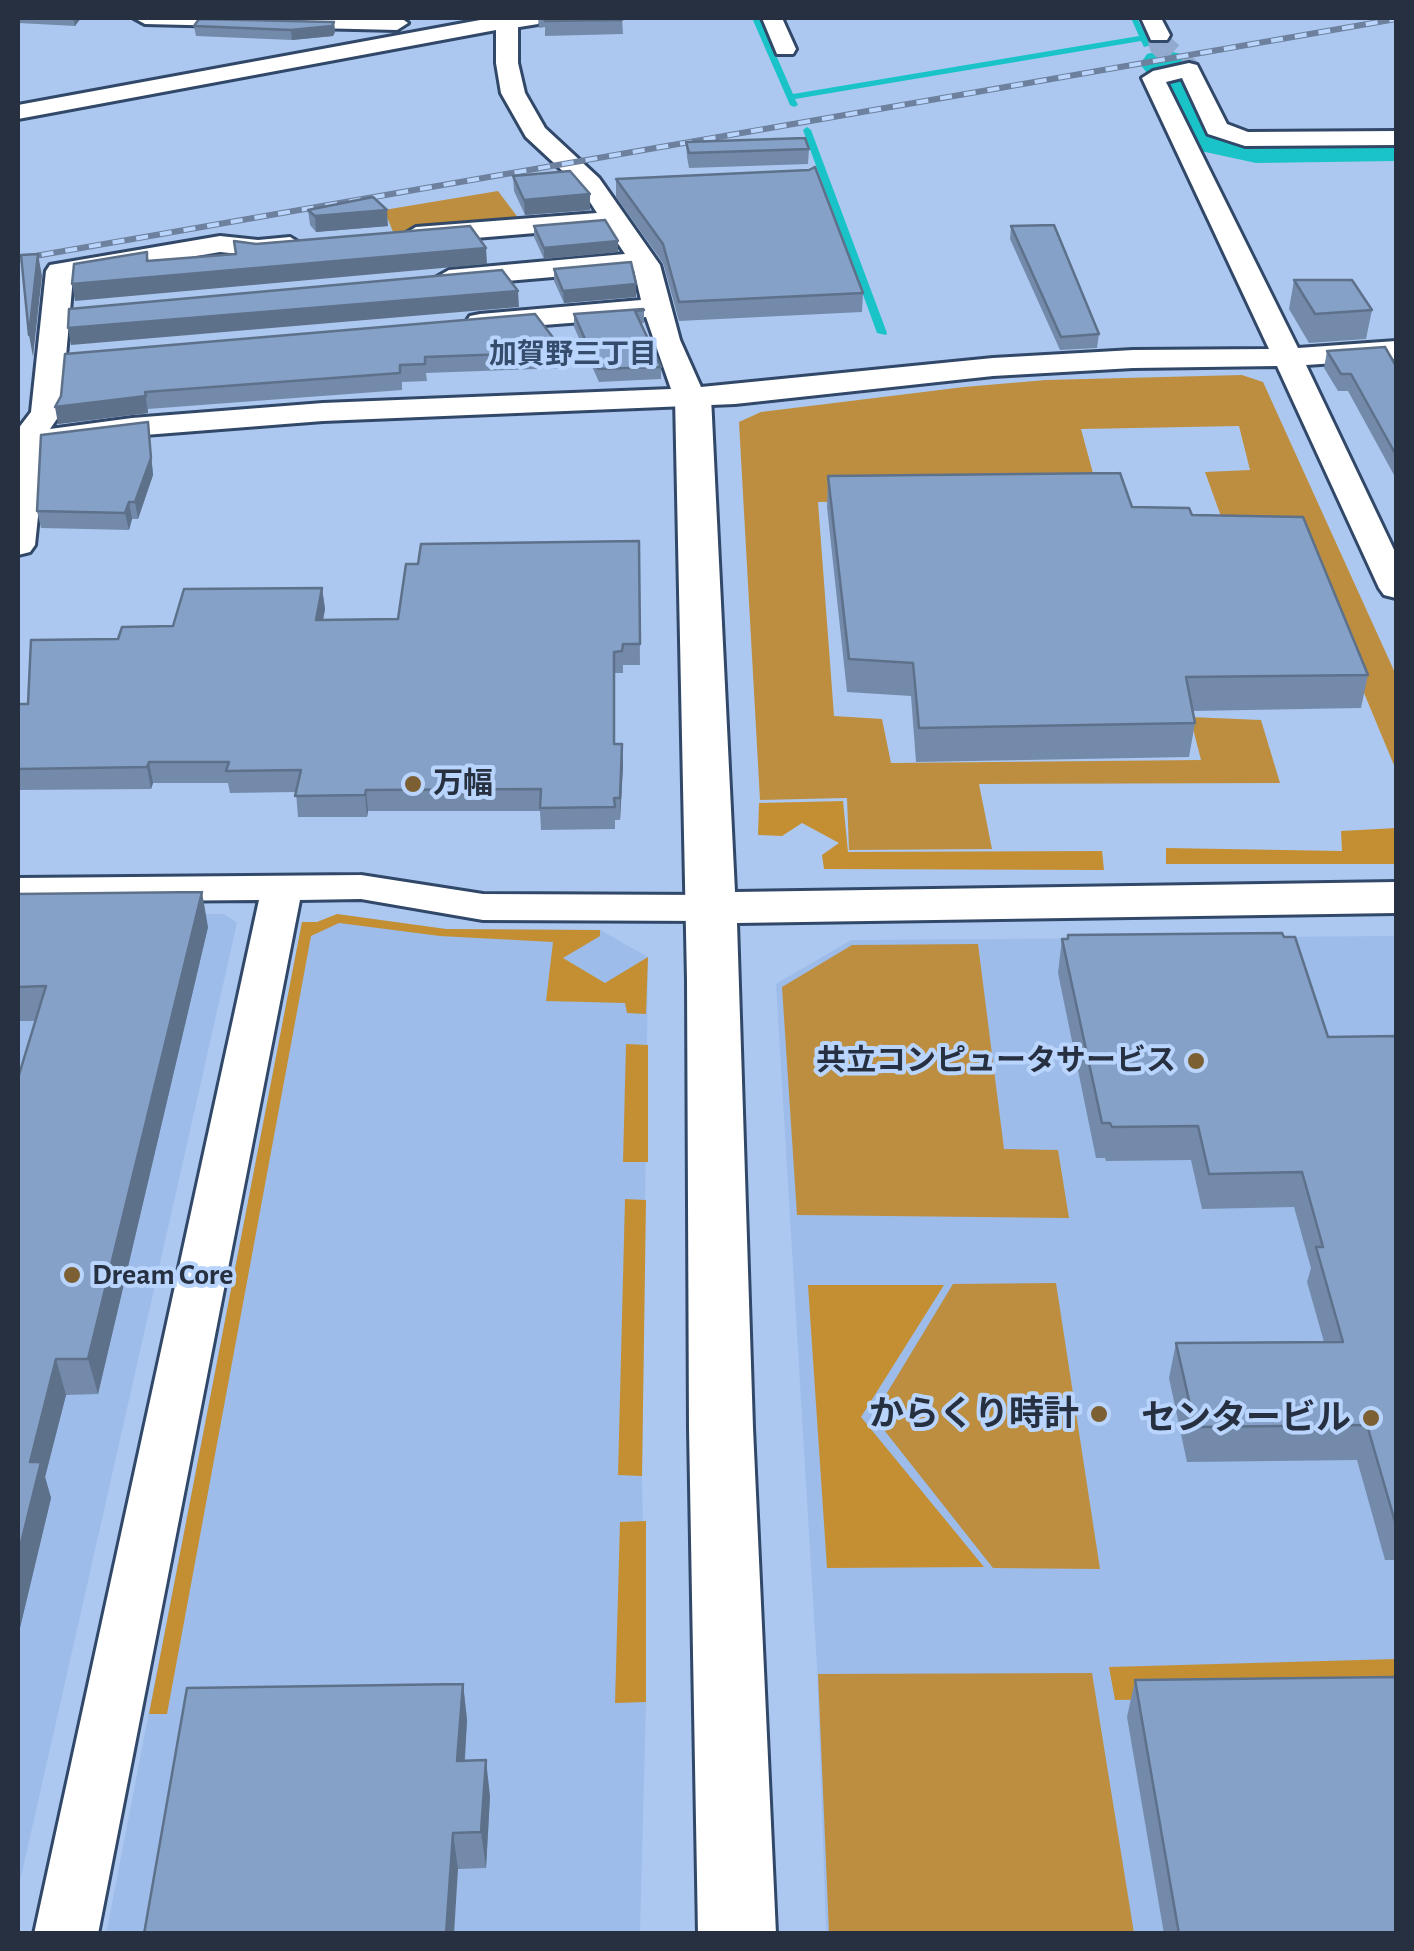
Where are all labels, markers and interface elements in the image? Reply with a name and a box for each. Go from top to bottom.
district label: 加賀野三丁目 [489,338,657,372]
place label: 万幅 [433,766,493,802]
marker: 万幅 [402,773,424,795]
place label: 共立コンピュータサービス [816,1043,1176,1079]
marker: 共立コンピュータサービス [1185,1050,1207,1072]
place label: Dream Core [92,1257,233,1293]
marker: Dream Core [61,1264,83,1286]
place label: からくり時計 [869,1393,1079,1435]
place label: センタービル [1141,1397,1351,1439]
marker: からくり時計 [1088,1403,1110,1425]
marker: センタービル [1360,1407,1382,1429]

